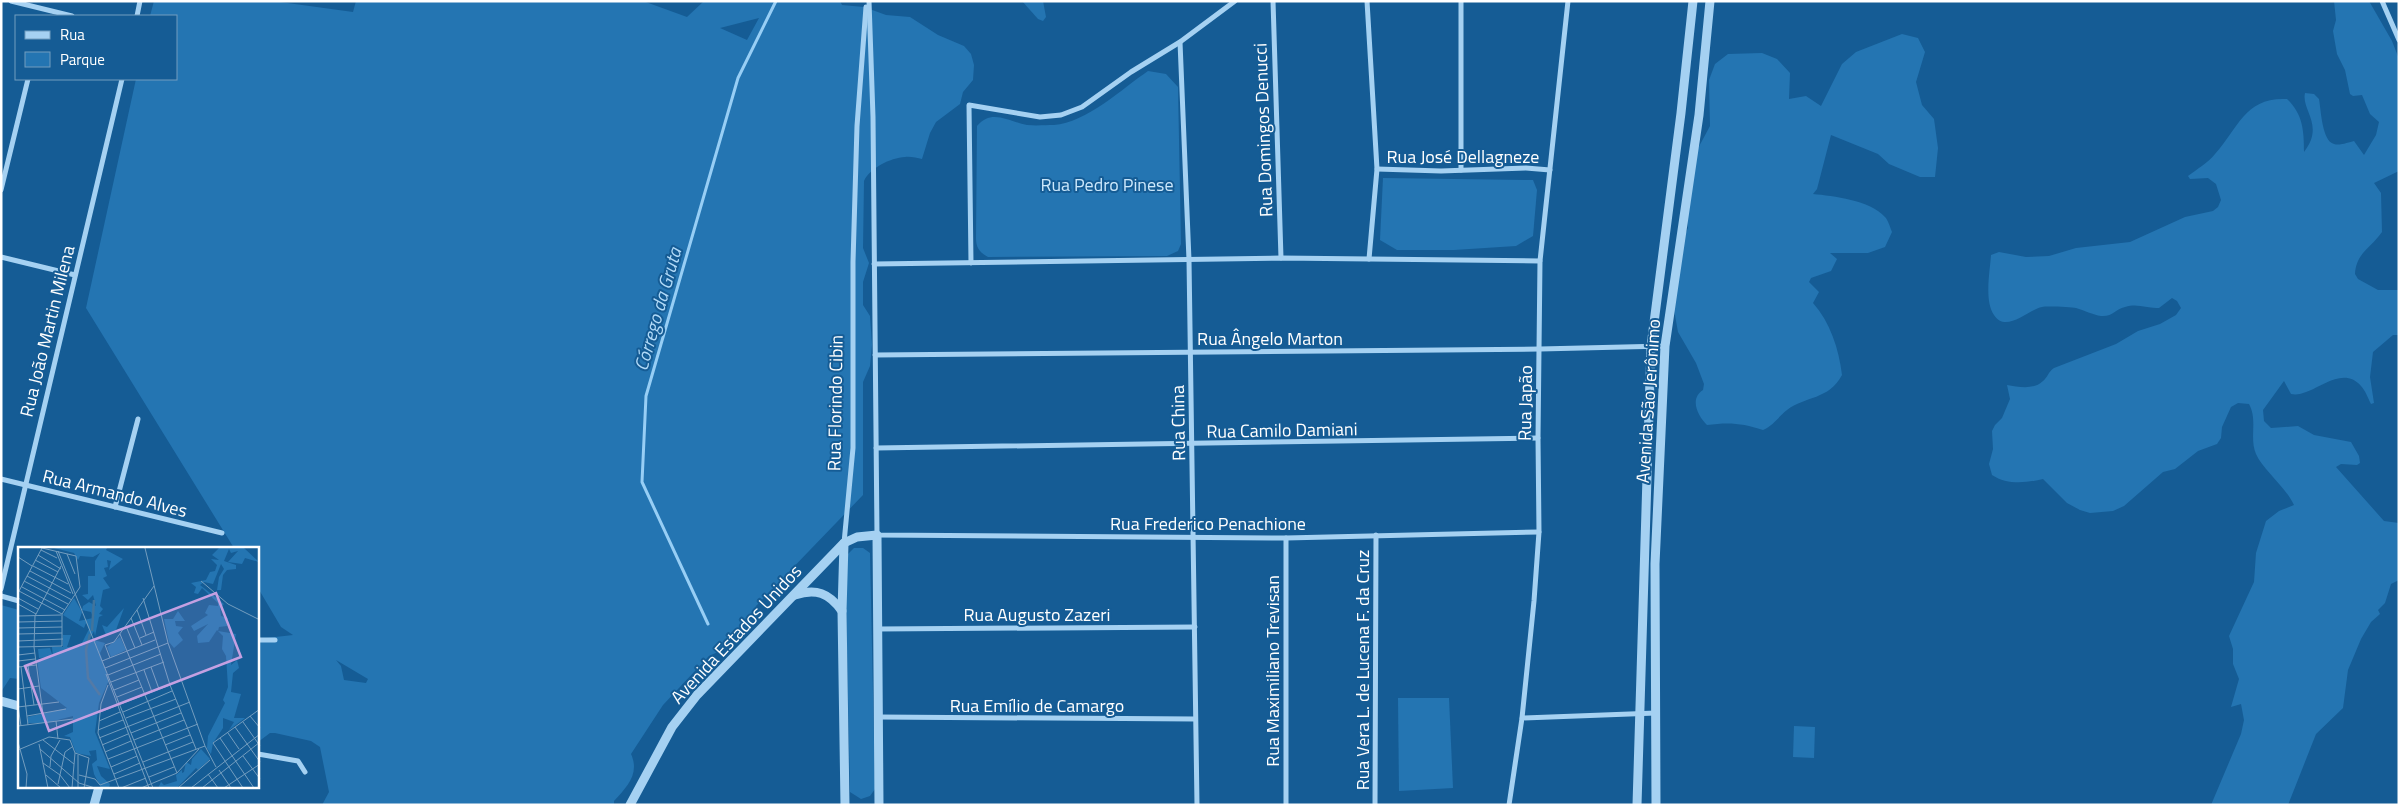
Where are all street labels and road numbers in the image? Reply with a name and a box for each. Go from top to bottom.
street label: Rua Domingos Denucci [1246,43,1280,217]
street label: Rua José Dellagneze [1387,143,1539,170]
street label: Rua João Martin Milena [13,242,81,420]
street label: Avenida São Jerônimo [1629,318,1667,484]
street label: Rua Ângelo Marton [1197,325,1343,352]
street label: Rua Florindo Cibin [820,335,850,471]
street label: Rua Japão [1511,365,1539,441]
street label: Rua China [1164,385,1192,461]
street label: Rua Camilo Damiani [1206,415,1358,445]
street label: Rua Armando Alves [40,462,190,524]
street label: Rua Frederico Penachione [1110,510,1306,537]
street label: Rua Vera L. de Lucena F. da Cruz [1349,550,1376,790]
street label: Avenida Estados Unidos [664,558,808,710]
street label: Rua Maximiliano Trevisan [1259,575,1286,767]
street label: Rua Augusto Zazeri [964,601,1110,628]
street label: Rua Emílio de Camargo [950,692,1124,719]

